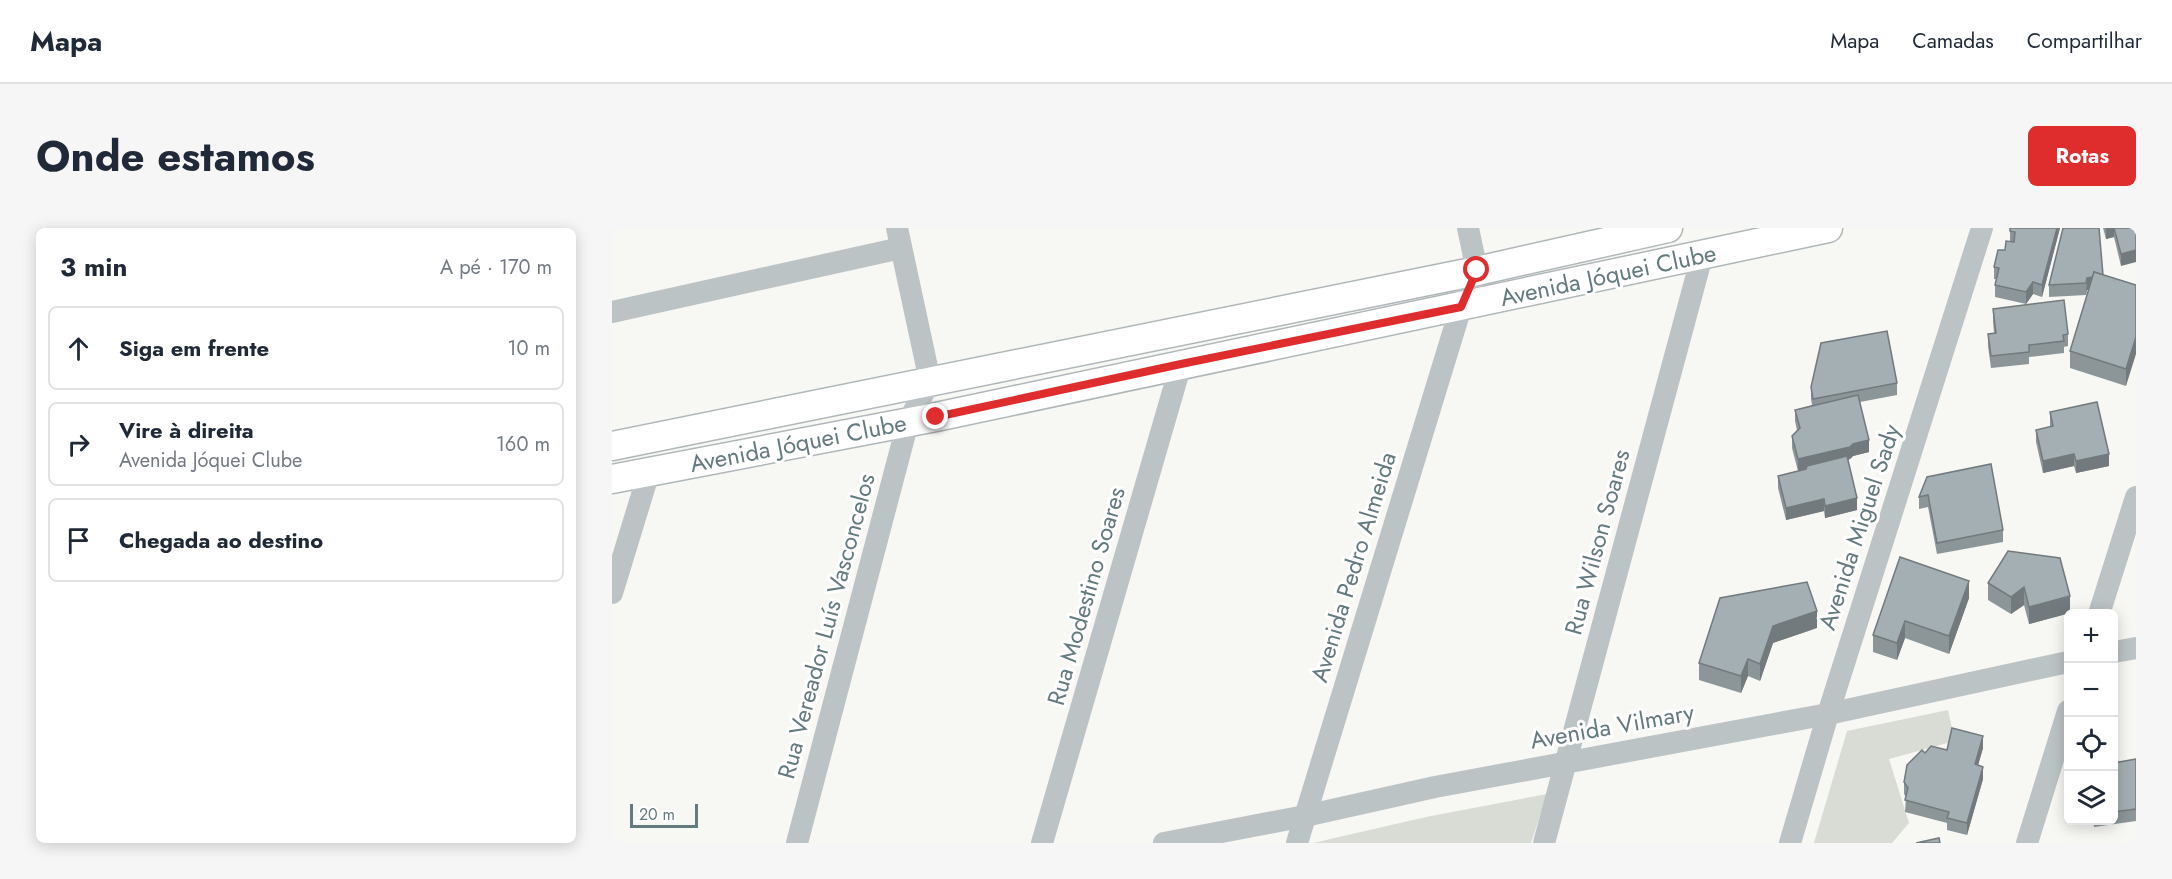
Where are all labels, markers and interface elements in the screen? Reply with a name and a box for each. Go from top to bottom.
text: Mapa [30,21,102,62]
text: Mapa [1830,26,1879,56]
text: Camadas [1912,26,1994,56]
text: Compartilhar [2027,26,2142,56]
text: Onde estamos [36,126,315,187]
button: Rotas [2028,126,2136,186]
street label: Avenida Jóquei Clube [1497,235,1719,315]
text: 3 min [60,248,127,286]
text: A pé · 170 m [440,253,552,282]
route start [1463,256,1489,282]
icon: ahead [62,332,95,365]
text: Siga em frente [119,332,269,364]
text: 10 m [507,334,550,363]
route end [922,403,948,429]
street label: Avenida Jóquei Clube [687,405,909,481]
text: Vire à direita [119,414,254,446]
street label: Avenida Miguel Sady [1809,419,1909,634]
icon: right [62,428,95,461]
text: 160 m [496,430,550,459]
street label: Rua Wilson Soares [1555,445,1639,639]
text: Avenida Jóquei Clube [119,446,302,475]
street label: Avenida Pedro Almeida [1301,448,1405,686]
street label: Rua Vereador Luís Vasconcelos [768,469,884,783]
street label: Rua Modestino Soares [1038,483,1134,709]
icon: arrive [62,524,95,557]
text: Chegada ao destino [119,524,323,556]
map controls [2064,609,2118,825]
button: + [2064,609,2118,663]
button: − [2064,663,2118,717]
street label: Avenida Vilmary [1527,694,1697,758]
button: locate [2064,717,2118,771]
button: layers [2064,771,2118,825]
scale bar [630,801,698,828]
text: 20 m [639,803,675,826]

